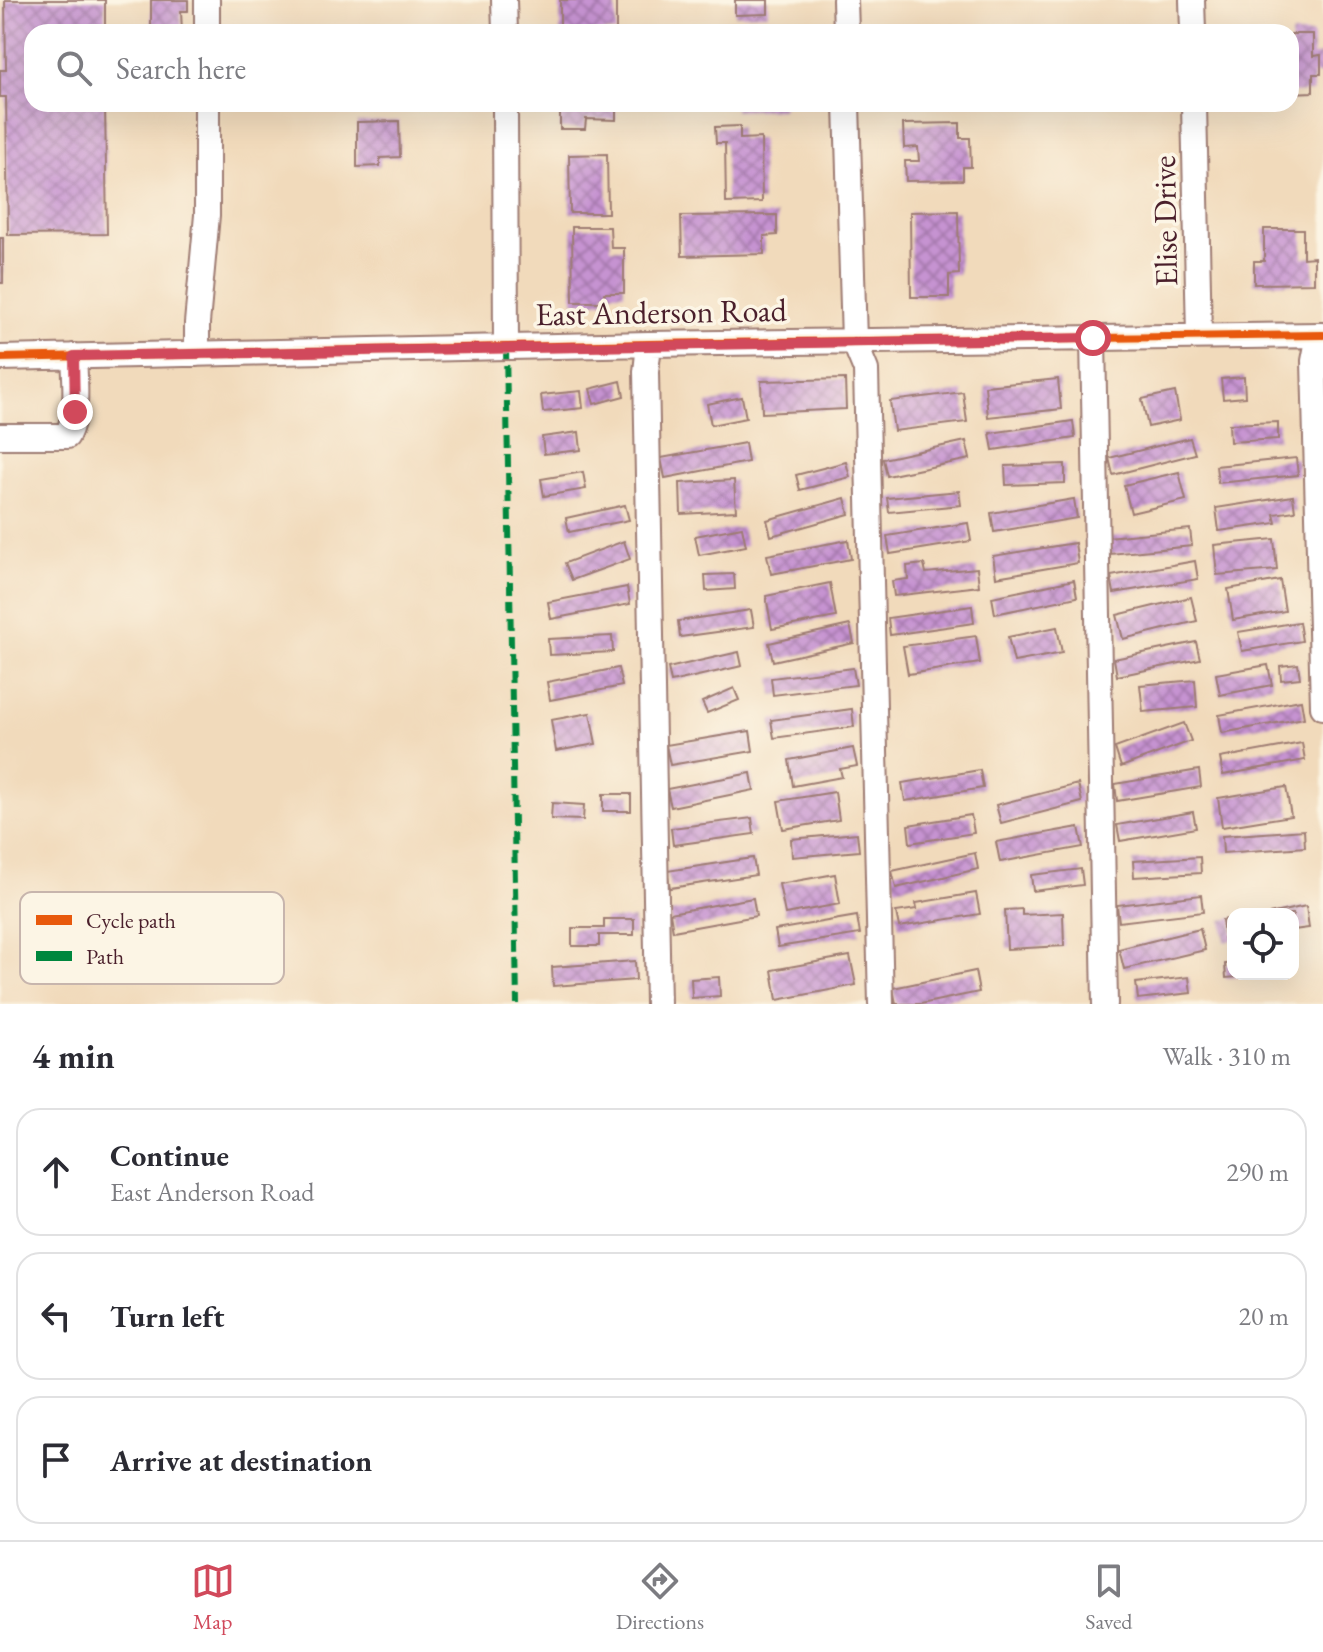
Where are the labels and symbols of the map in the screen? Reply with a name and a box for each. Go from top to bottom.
street label: Elise Drive [1143,155,1187,287]
street label: East Anderson Road [535,289,788,335]
route start [1075,320,1111,356]
route end [57,394,93,430]
legend [20,892,284,984]
text: Cycle path [86,906,176,935]
text: Path [86,942,124,971]

